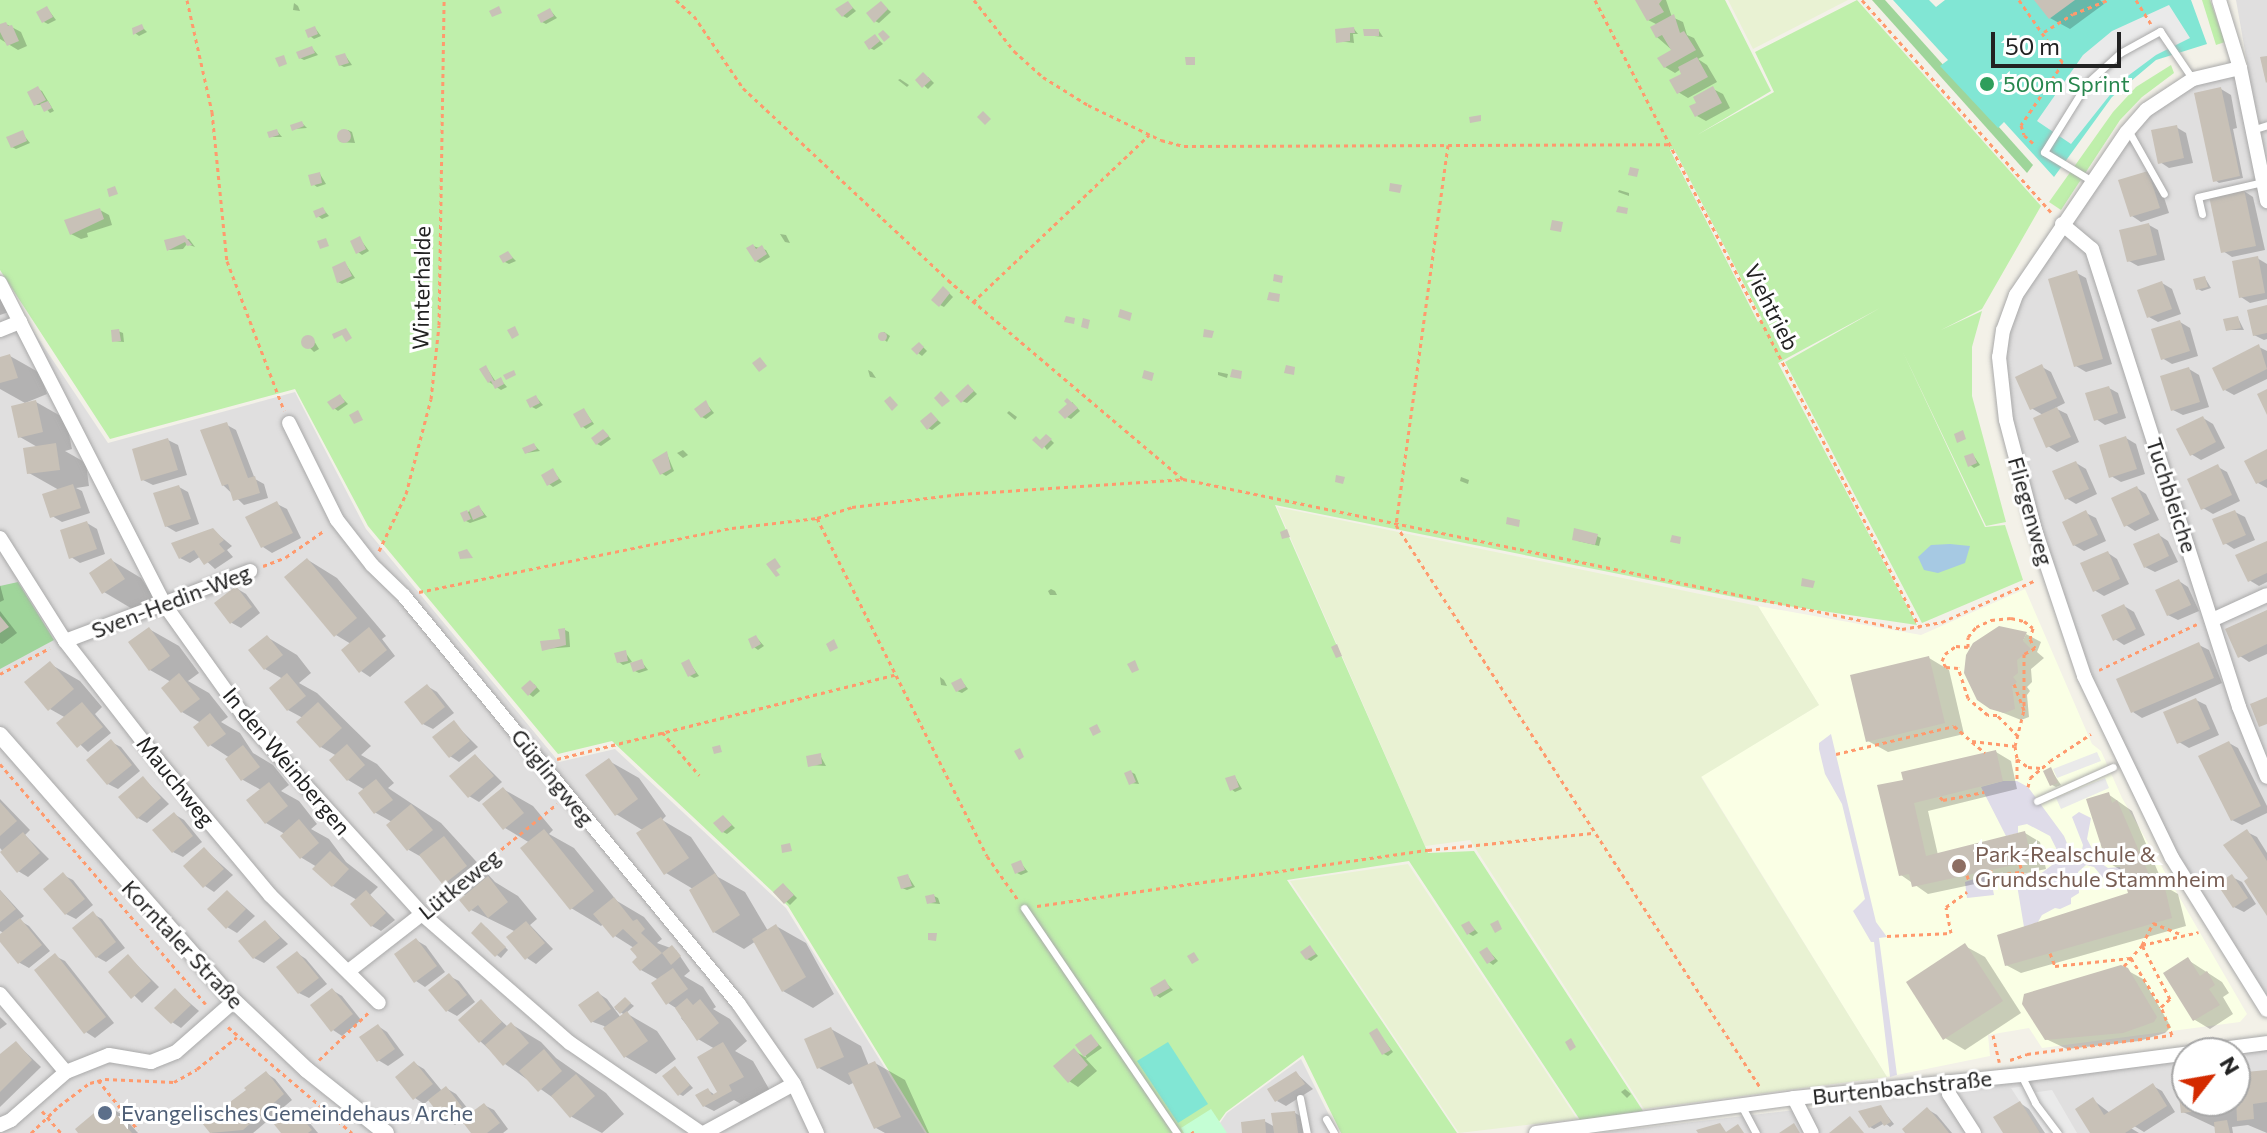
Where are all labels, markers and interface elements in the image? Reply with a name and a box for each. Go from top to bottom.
scale bar [1995,16,2125,66]
text: 50 m [2005,31,2060,60]
place label: 500m Sprint [2003,71,2130,97]
marker: 500m Sprint [1978,75,1996,93]
street label: Winterhalde [407,226,435,350]
street label: Viehtrieb [1739,260,1805,354]
street label: Tuchbleiche [2141,434,2203,556]
street label: Fliegenweg [2003,454,2059,568]
street label: Sven-Hedin-Weg [88,558,254,644]
street label: In den Weinbergen [218,682,356,840]
street label: Güglingweg [506,723,600,831]
street label: Mauchweg [132,730,220,832]
place label: Park-Realschule & Grundschule Stammheim [1975,840,2225,892]
street label: Lütkeweg [413,843,505,925]
marker: Park-Realschule & Grundschule Stammheim [1950,857,1968,875]
street label: Korntaler Straße [117,874,249,1014]
north arrow [2171,1037,2251,1117]
text: N [2214,1051,2246,1079]
street label: Burtenbachstraße [1811,1064,1993,1110]
place label: Evangelisches Gemeindehaus Arche [121,1100,473,1126]
marker: Evangelisches Gemeindehaus Arche [96,1104,114,1122]

